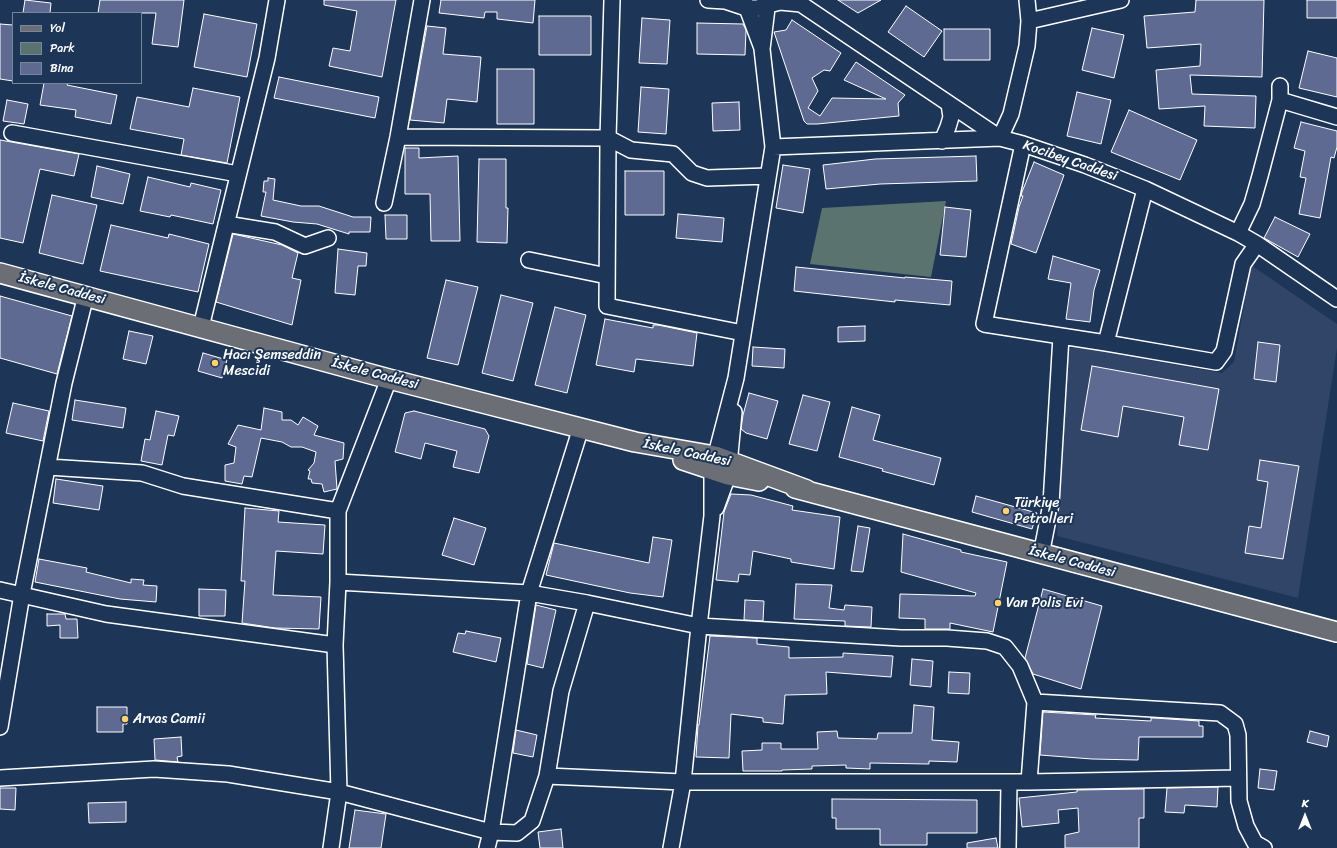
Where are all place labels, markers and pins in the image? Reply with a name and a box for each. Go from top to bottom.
place label: Hacı Şemseddin Mescidi [223,347,321,380]
marker: Hacı Şemseddin Mescidi [210,358,220,368]
place label: Türkiye Petrolleri [1014,495,1073,528]
marker: Türkiye Petrolleri [1001,506,1011,516]
place label: Van Polis Evi [1006,595,1083,611]
marker: Van Polis Evi [993,598,1003,608]
place label: Arvas Camii [133,711,205,727]
marker: Arvas Camii [120,714,130,724]

